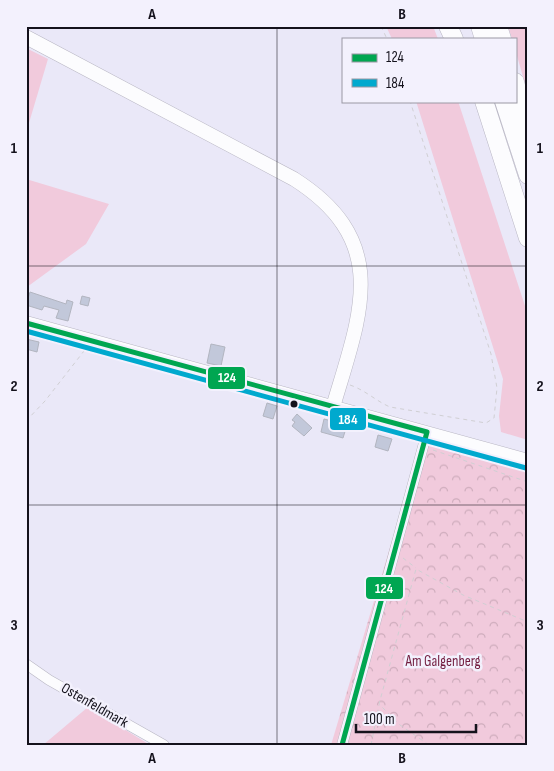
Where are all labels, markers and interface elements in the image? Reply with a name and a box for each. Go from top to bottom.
text: A [147,5,156,24]
text: B [398,5,406,24]
legend [342,38,516,102]
text: 124 [386,48,404,67]
text: 184 [386,74,404,93]
text: 1 [11,139,18,158]
text: 1 [537,139,544,158]
line badge: 124 [207,366,246,390]
text: 124 [218,369,237,386]
text: 2 [10,377,18,396]
text: 2 [536,377,544,396]
unlabelled marker [289,399,299,409]
line badge: 184 [329,407,367,431]
text: 184 [339,411,358,428]
line badge: 124 [365,576,404,600]
text: 124 [375,580,394,597]
text: 3 [10,616,18,635]
text: 3 [536,616,544,635]
park label: Am Galgenberg [404,652,481,671]
street label: Ostenfeldmark [58,679,132,732]
scale bar [356,701,476,733]
text: 100 m [364,710,395,729]
text: A [147,749,156,768]
text: B [398,749,406,768]

